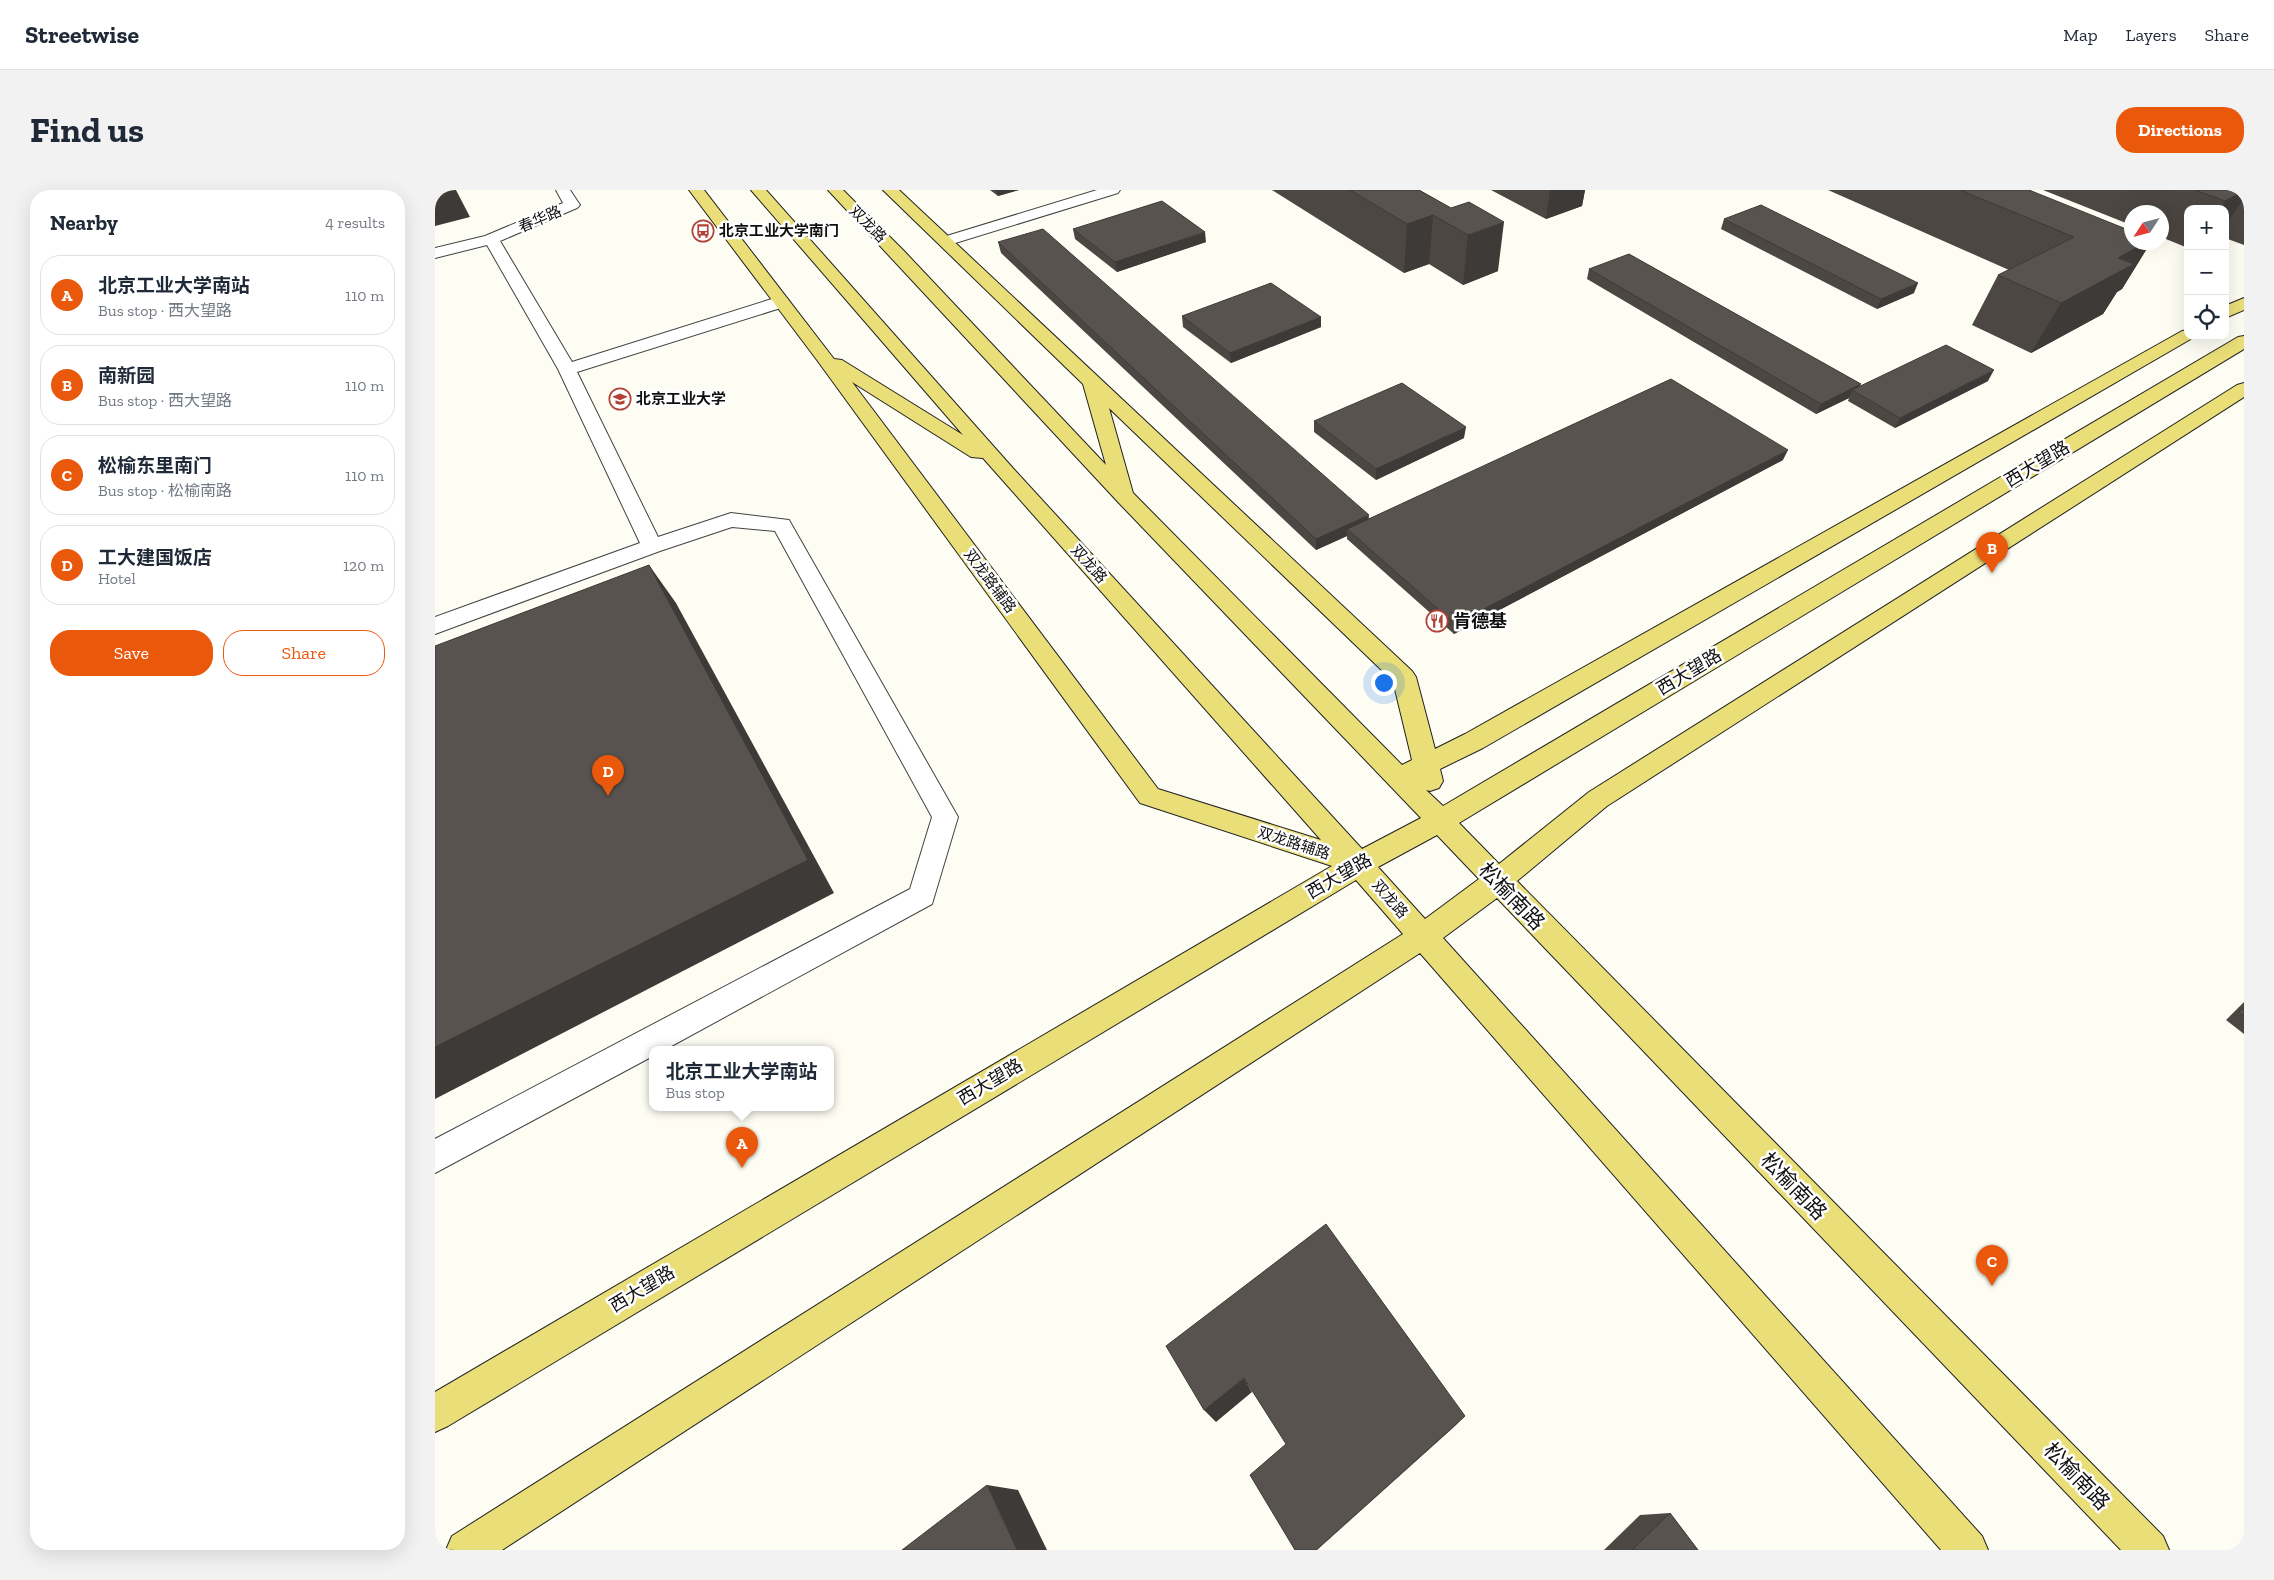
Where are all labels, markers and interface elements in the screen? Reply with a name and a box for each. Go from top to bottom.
text: Streetwise [25,20,139,49]
text: Map [2063,24,2098,46]
text: Layers [2126,24,2177,46]
text: Share [2205,24,2249,46]
button: Directions [2116,107,2244,153]
text: Find us [30,109,144,151]
street label: 春华路 [516,202,564,236]
street label: 双龙路 [846,202,890,246]
north arrow [2124,205,2169,250]
map controls [2184,205,2229,340]
button: + [2184,205,2229,250]
text: Nearby [50,210,118,235]
text: 4 results [325,213,385,232]
bus stop icon: 北京工业大学南门 [691,219,715,243]
place label: 北京工业大学南门 [719,222,839,240]
button: − [2184,250,2229,295]
text: 北京工业大学南站 [98,274,250,297]
text: A [62,286,73,305]
text: 110 m [345,286,384,305]
button: locate [2184,295,2229,340]
text: Bus stop · 西大望路 [98,301,232,320]
text: 南新园 [98,364,155,387]
text: B [62,376,72,395]
text: 110 m [345,376,384,395]
school or university icon: 北京工业大学 [608,387,632,411]
place label: 北京工业大学 [636,390,726,408]
text: Bus stop · 西大望路 [98,391,232,410]
street label: 西大望路 [2000,436,2074,492]
text: 松榆东里南门 [98,454,212,477]
text: C [62,466,72,485]
text: 110 m [345,466,384,485]
text: Bus stop · 松榆南路 [98,481,232,500]
pin: B [1976,532,2008,573]
street label: 双龙路 [1067,541,1111,587]
text: 工大建国饭店 [98,546,212,569]
street label: 双龙路辅路 [960,546,1020,616]
text: D [61,556,73,575]
text: 120 m [343,556,384,575]
text: Hotel [98,569,136,588]
restaurant icon: 肯德基 [1425,609,1449,633]
place label: 肯德基 [1453,610,1507,632]
button: Save [50,630,213,676]
button: Share [223,630,385,676]
street label: 西大望路 [1652,644,1726,700]
your location [1371,670,1397,696]
pin: D [592,755,624,796]
street label: 双龙路辅路 [1256,823,1332,863]
street label: 西大望路 [1302,848,1376,904]
street label: 松榆南路 [1474,857,1550,935]
street label: 双龙路 [1368,876,1412,922]
popup [649,1046,834,1111]
street label: 西大望路 [953,1054,1027,1110]
text: 北京工业大学南站 [665,1060,818,1083]
text: Bus stop [665,1083,725,1102]
pin: A [726,1127,758,1168]
street label: 松榆南路 [1756,1147,1832,1225]
pin: C [1976,1245,2008,1286]
street label: 西大望路 [605,1261,679,1317]
street label: 松榆南路 [2039,1437,2115,1515]

